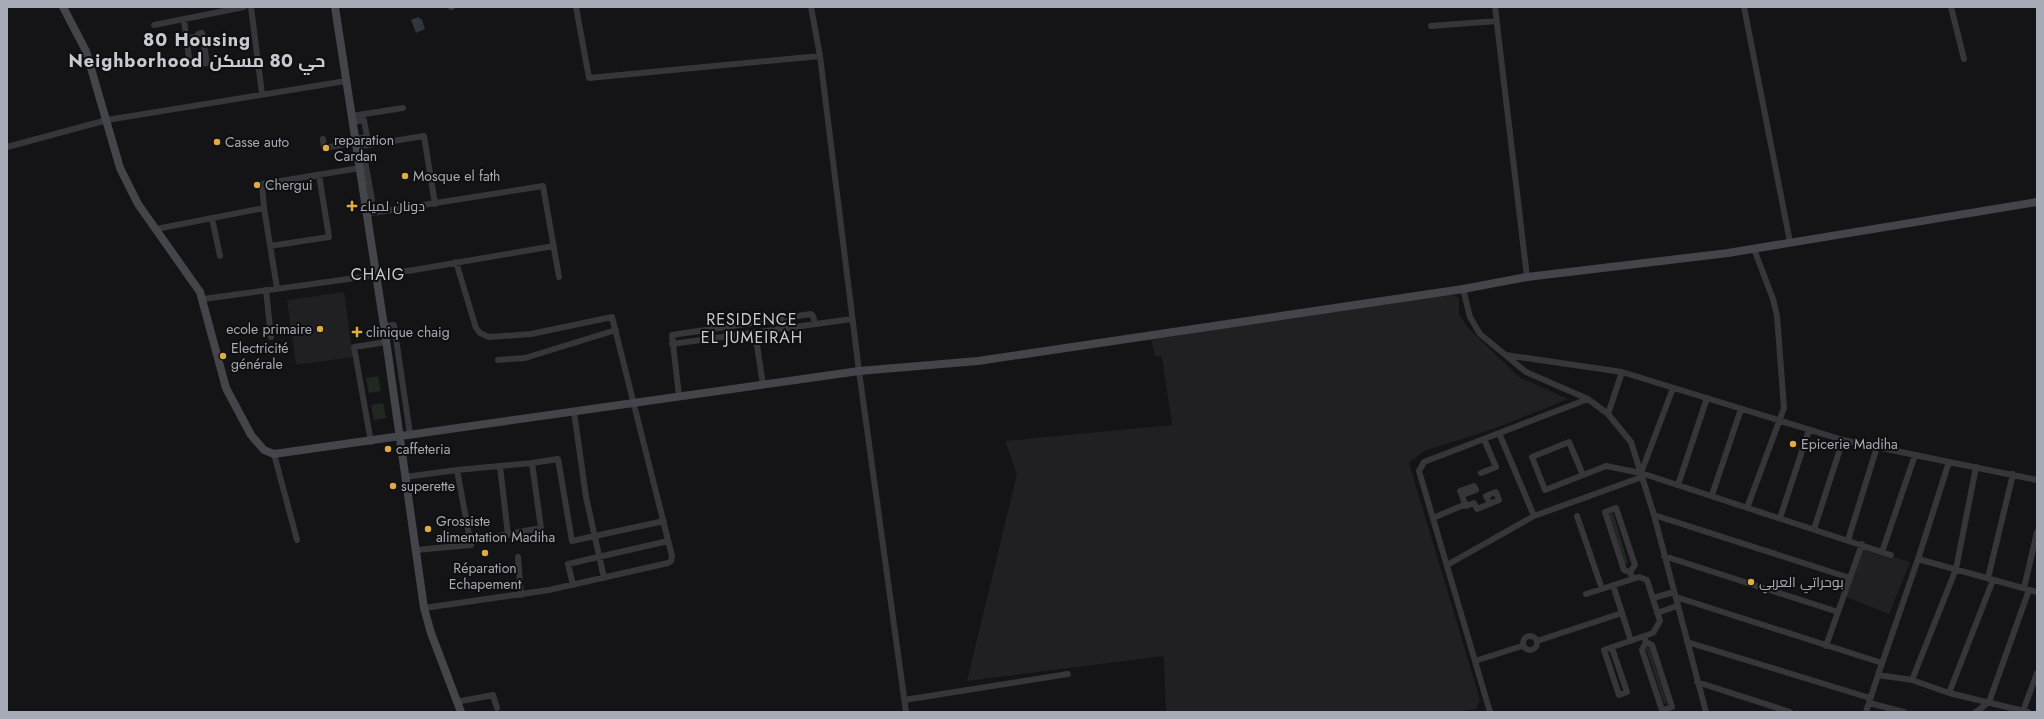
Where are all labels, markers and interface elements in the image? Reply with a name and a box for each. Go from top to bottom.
district label: 80 Housing Neighborhood حي 80 مسكن [69,27,325,76]
place label: reparation Cardan [334,130,394,166]
place label: Casse auto [225,132,289,152]
marker: Casse auto [212,137,222,147]
marker: reparation Cardan [321,143,331,153]
place label: Mosque el fath [413,166,500,186]
marker: Mosque el fath [400,171,410,181]
place label: Chergui [265,175,313,195]
marker: Chergui [252,180,262,190]
place label: دونان لمياء [360,196,425,216]
marker: دونان لمياء [347,201,357,211]
district label: CHAIG [351,263,405,286]
district label: RESIDENCE EL JUMEIRAH [701,308,803,349]
place label: ecole primaire [226,319,312,339]
place label: clinique chaig [366,322,450,342]
marker: ecole primaire [315,324,325,334]
marker: clinique chaig [351,326,363,338]
place label: Electricité générale [231,338,289,374]
marker: Electricité générale [218,351,228,361]
place label: Epicerie Madiha [1801,434,1898,454]
place label: caffeteria [396,439,450,459]
marker: Epicerie Madiha [1788,439,1798,449]
marker: caffeteria [383,444,393,454]
place label: superette [401,476,455,496]
marker: superette [388,481,398,491]
place label: Grossiste alimentation Madiha [436,511,555,547]
marker: Grossiste alimentation Madiha [423,524,433,534]
marker: Réparation Echapement [480,548,490,558]
place label: Réparation Echapement [449,558,522,594]
place label: بوحراتي العربي [1759,572,1844,594]
marker: بوحراتي العربي [1746,577,1756,587]

